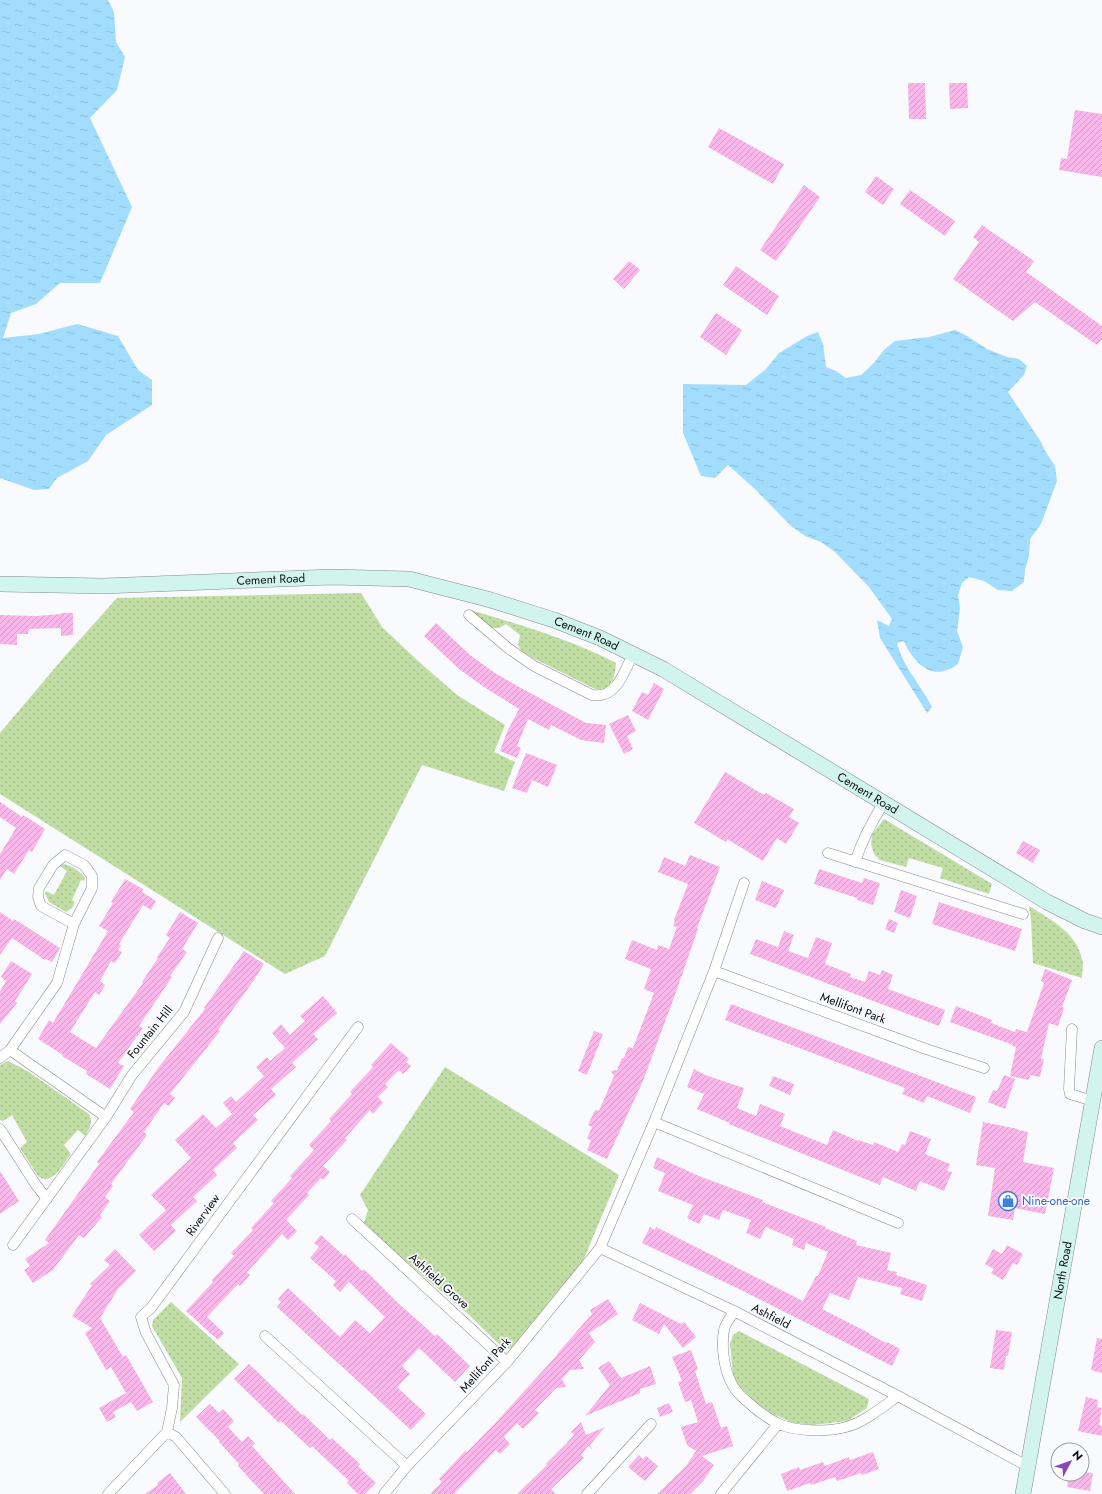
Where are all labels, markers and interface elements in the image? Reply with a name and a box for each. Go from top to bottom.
street label: Cement Road [236,569,306,590]
street label: Cement Road [551,612,622,655]
street label: Cement Road [834,768,902,819]
street label: Mellifont Park [818,988,889,1028]
street label: Fountain Hill [123,1002,177,1062]
street label: Riverview [182,1190,225,1240]
shop icon: Nine-one-one [997,1190,1019,1212]
place label: Nine-one-one [1022,1192,1090,1210]
street label: North Road [1049,1240,1077,1301]
street label: Ashfield Grove [405,1249,473,1313]
street label: Ashfield [748,1299,794,1333]
street label: Mellifont Park [455,1333,515,1397]
north arrow [1050,1442,1090,1482]
text: N [1069,1447,1086,1464]

